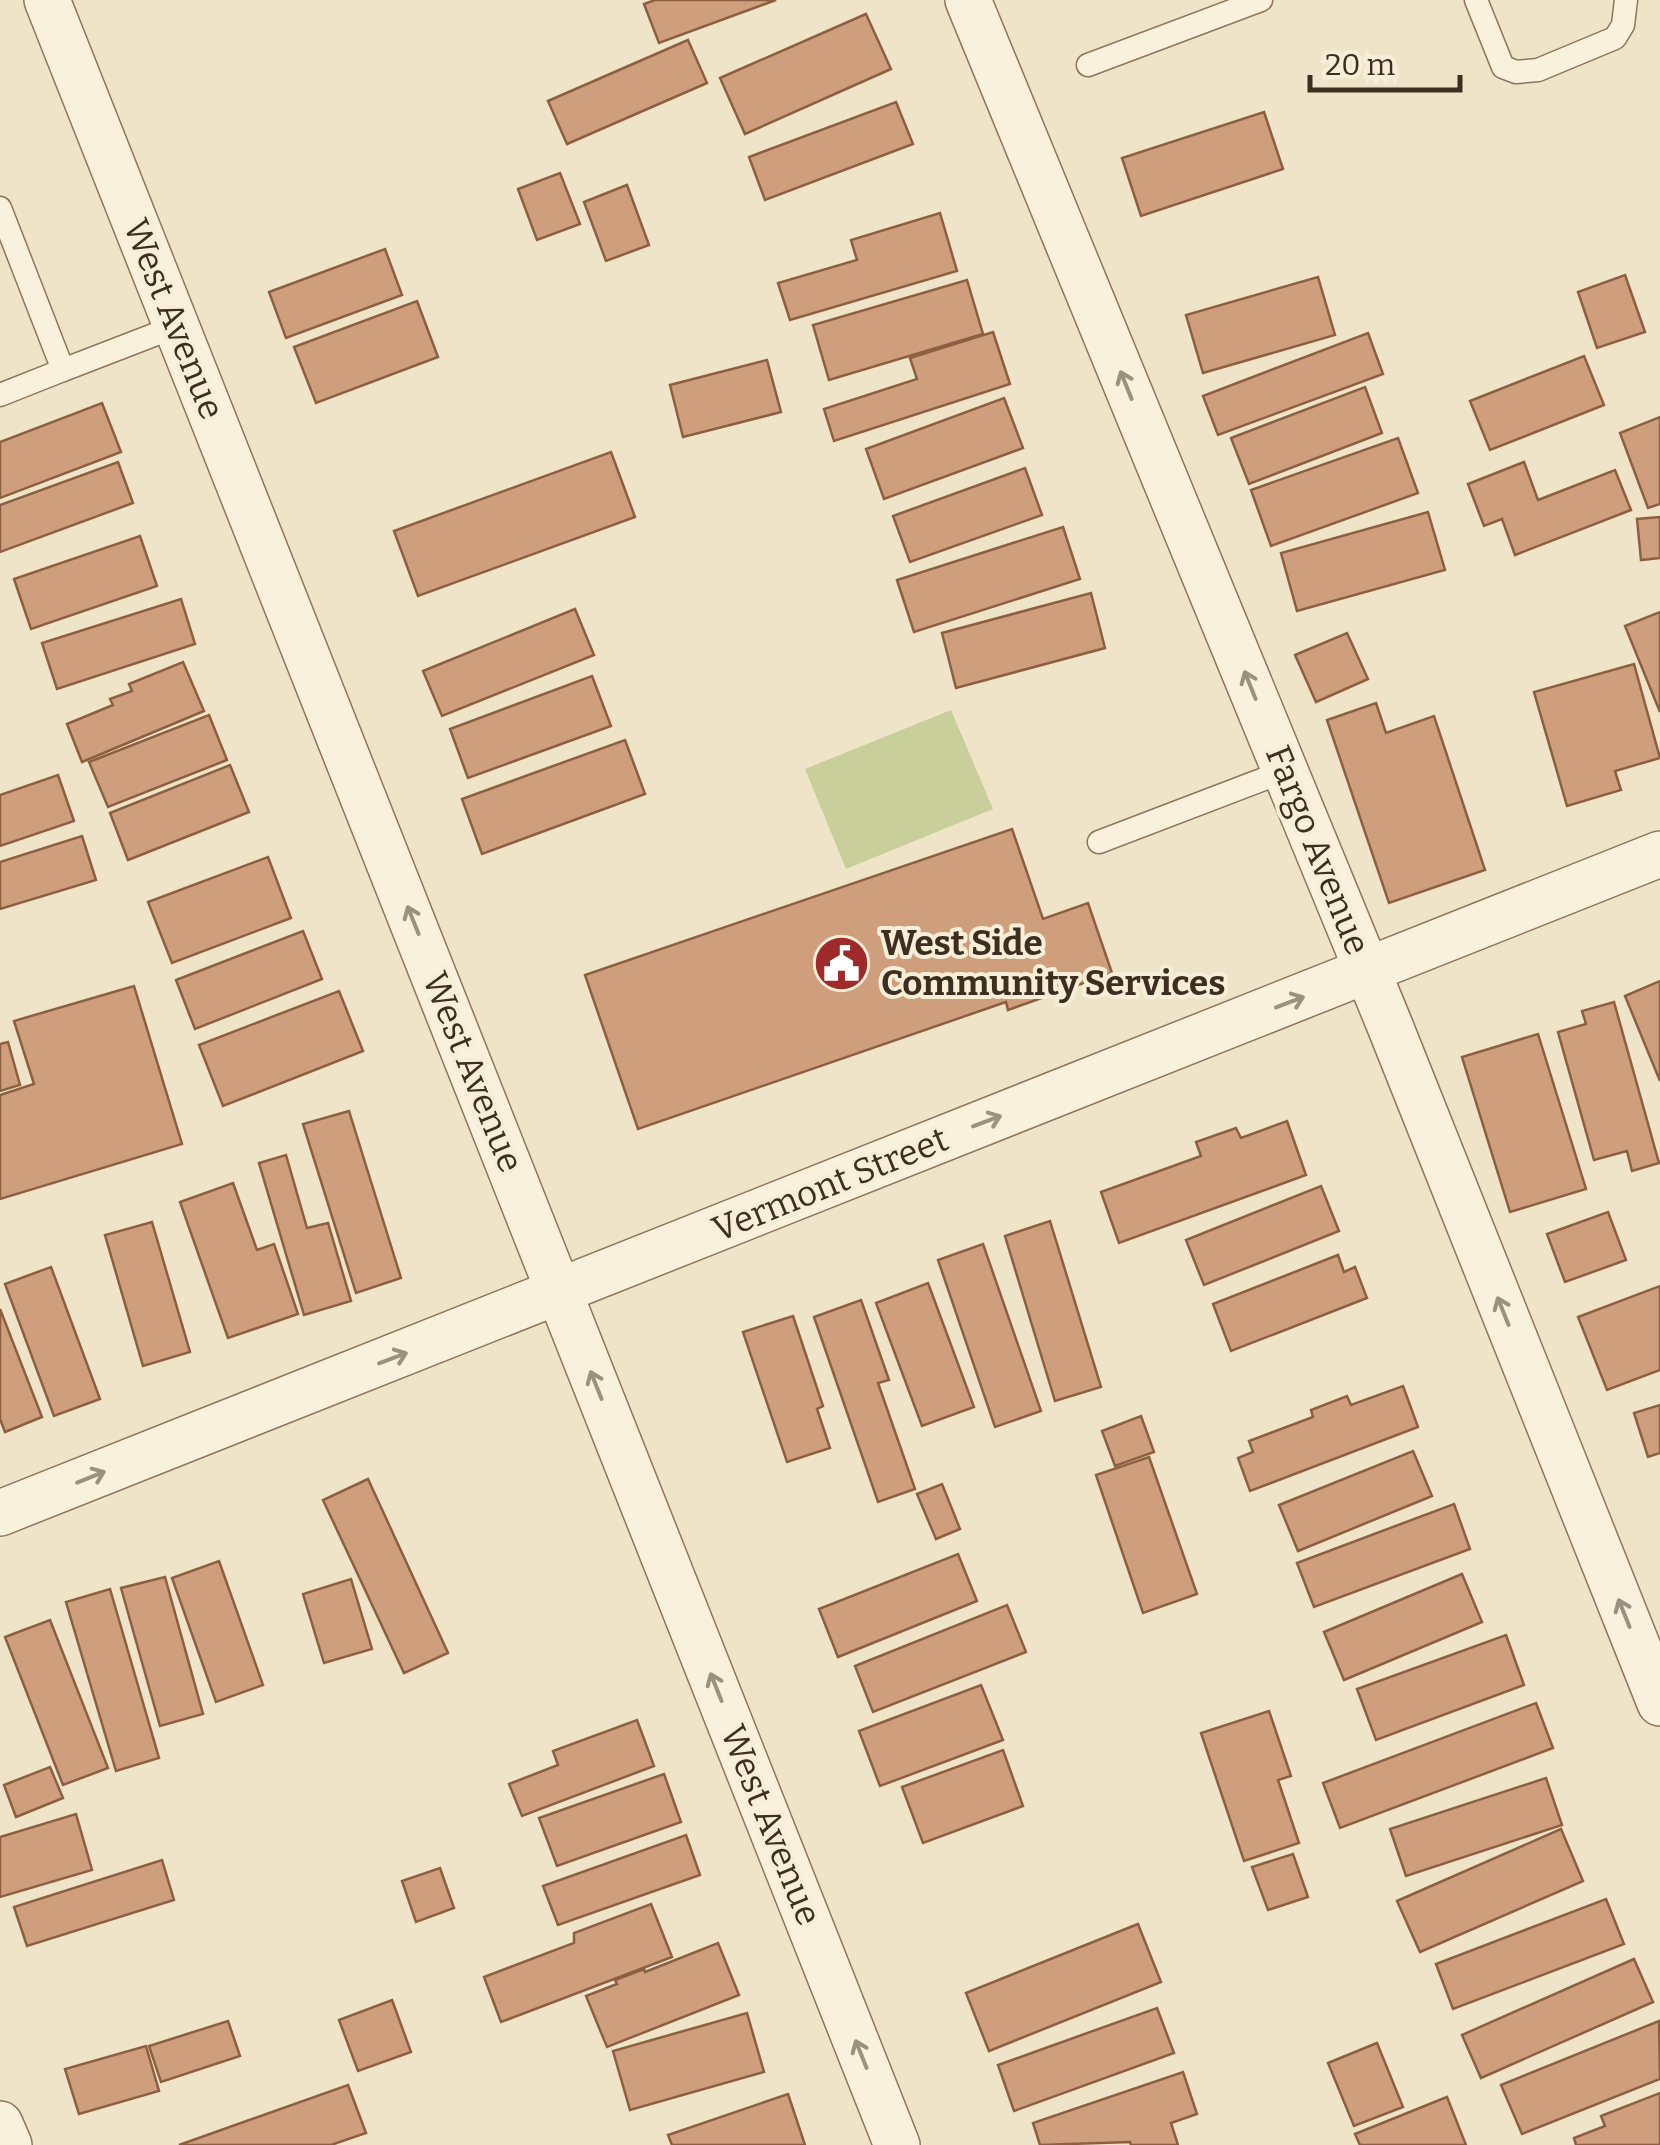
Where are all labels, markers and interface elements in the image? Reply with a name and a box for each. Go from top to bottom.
scale bar [1310,30,1460,92]
text: 20 m [1325,47,1396,83]
street label: West Avenue [115,213,233,425]
one-way arrow [1116,370,1134,401]
one-way arrow [1239,670,1257,701]
street label: Fargo Avenue [1257,739,1379,961]
one-way arrow [402,905,420,936]
place label: West Side Community Services [881,922,1225,1004]
public building icon: West Side Community Services [812,933,872,993]
street label: West Avenue [414,966,532,1178]
one-way arrow [1274,992,1305,1010]
one-way arrow [972,1111,1002,1129]
street label: Vermont Street [706,1118,954,1250]
one-way arrow [1492,1296,1510,1327]
one-way arrow [377,1348,408,1366]
one-way arrow [586,1370,604,1401]
one-way arrow [75,1467,105,1485]
one-way arrow [1613,1598,1631,1628]
one-way arrow [705,1672,723,1703]
street label: West Avenue [712,1719,830,1931]
one-way arrow [851,2040,869,2071]

